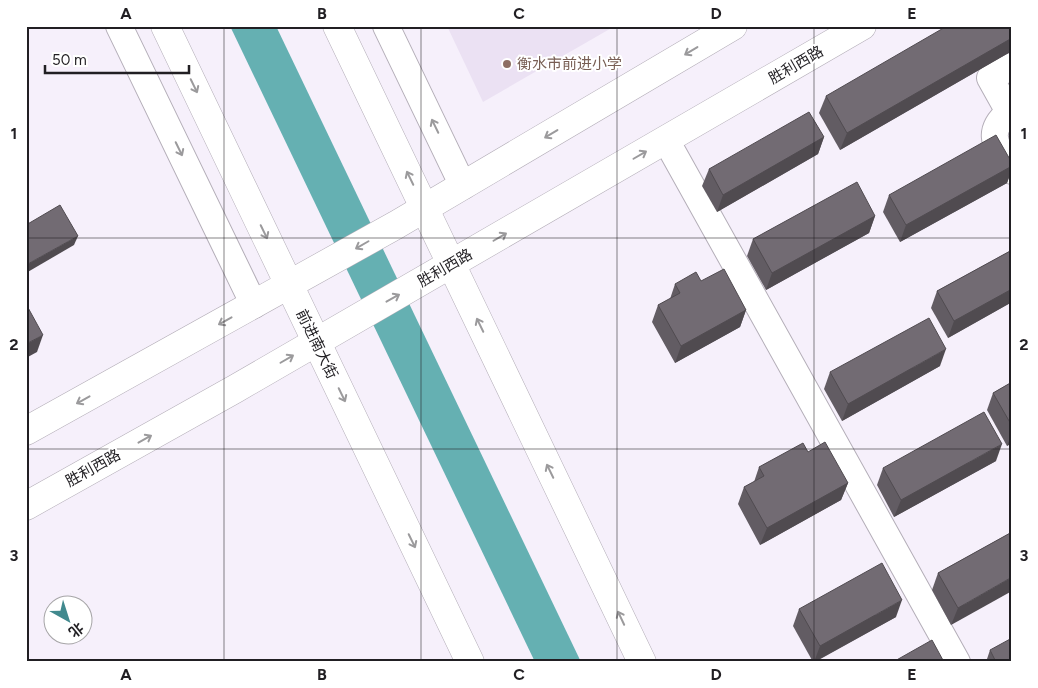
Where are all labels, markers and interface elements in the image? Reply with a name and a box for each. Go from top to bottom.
text: A [120,4,132,23]
text: B [317,4,327,23]
text: C [513,4,525,23]
text: D [710,4,722,23]
text: E [907,4,917,23]
scale bar [45,42,189,74]
street label: 胜利西路 [766,42,826,88]
one-way arrow [685,47,699,57]
text: 50 m [52,51,87,69]
place label: 衡水市前进小学 [517,55,622,73]
marker: 衡水市前进小学 [501,58,513,70]
one-way arrow [189,78,199,93]
one-way arrow [429,119,439,134]
text: 1 [11,124,17,143]
text: 1 [1021,124,1027,143]
one-way arrow [545,130,559,140]
one-way arrow [174,141,184,156]
one-way arrow [633,150,647,160]
one-way arrow [404,171,414,186]
one-way arrow [259,225,269,240]
one-way arrow [492,232,507,242]
one-way arrow [356,240,370,250]
street label: 胜利西路 [415,245,475,291]
one-way arrow [386,293,401,303]
street label: 前进南大街 [292,306,342,382]
one-way arrow [217,316,232,326]
one-way arrow [475,318,484,333]
text: 2 [9,335,19,354]
text: 2 [1019,335,1029,354]
one-way arrow [279,354,293,364]
one-way arrow [338,387,347,402]
one-way arrow [76,395,90,405]
one-way arrow [138,434,152,444]
street label: 胜利西路 [62,446,124,490]
one-way arrow [545,464,555,479]
one-way arrow [408,533,417,548]
text: 3 [10,546,19,565]
text: 3 [1020,546,1029,565]
north arrow [42,596,92,646]
one-way arrow [615,611,625,626]
text: 北 [65,619,87,641]
text: A [120,665,132,684]
text: B [317,665,327,684]
text: C [513,665,525,684]
text: D [710,665,722,684]
text: E [907,665,917,684]

